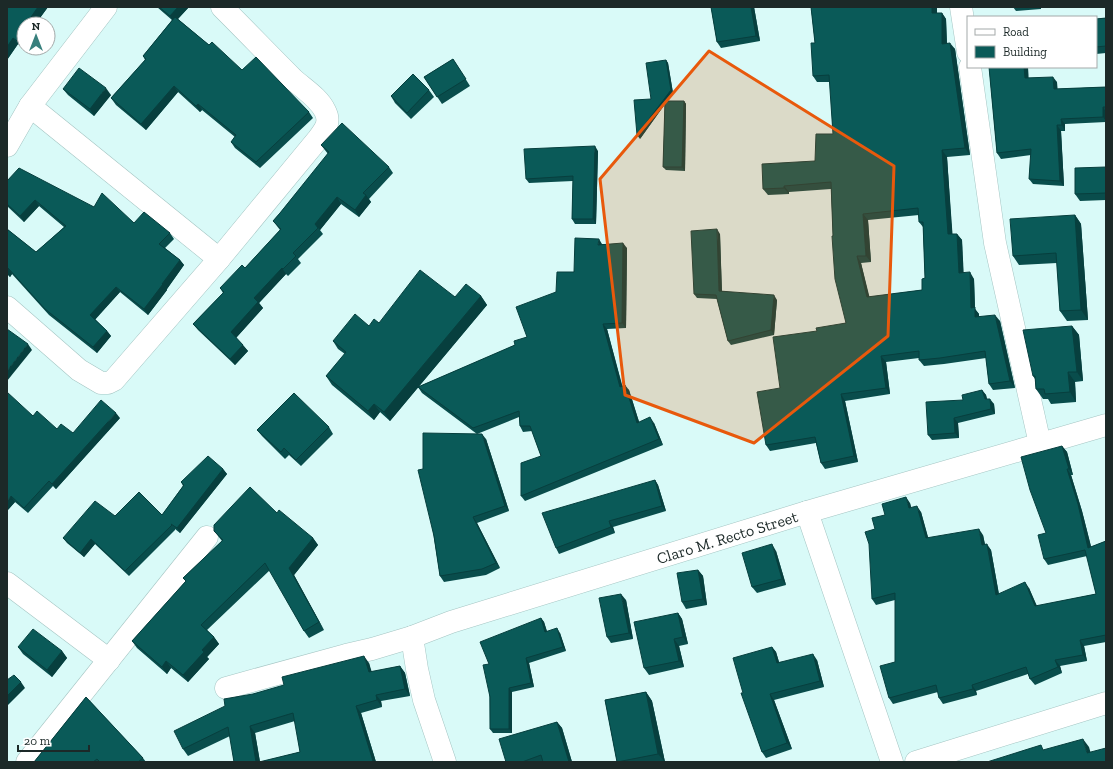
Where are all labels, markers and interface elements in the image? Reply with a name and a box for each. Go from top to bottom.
north arrow [16,16,56,56]
legend [967,16,1097,68]
text: N [32,20,41,33]
text: Road [1003,25,1029,39]
text: Building [1003,45,1047,59]
street label: Claro M. Recto Street [654,507,800,568]
scale bar [18,727,89,753]
text: 20 m [24,734,51,748]

